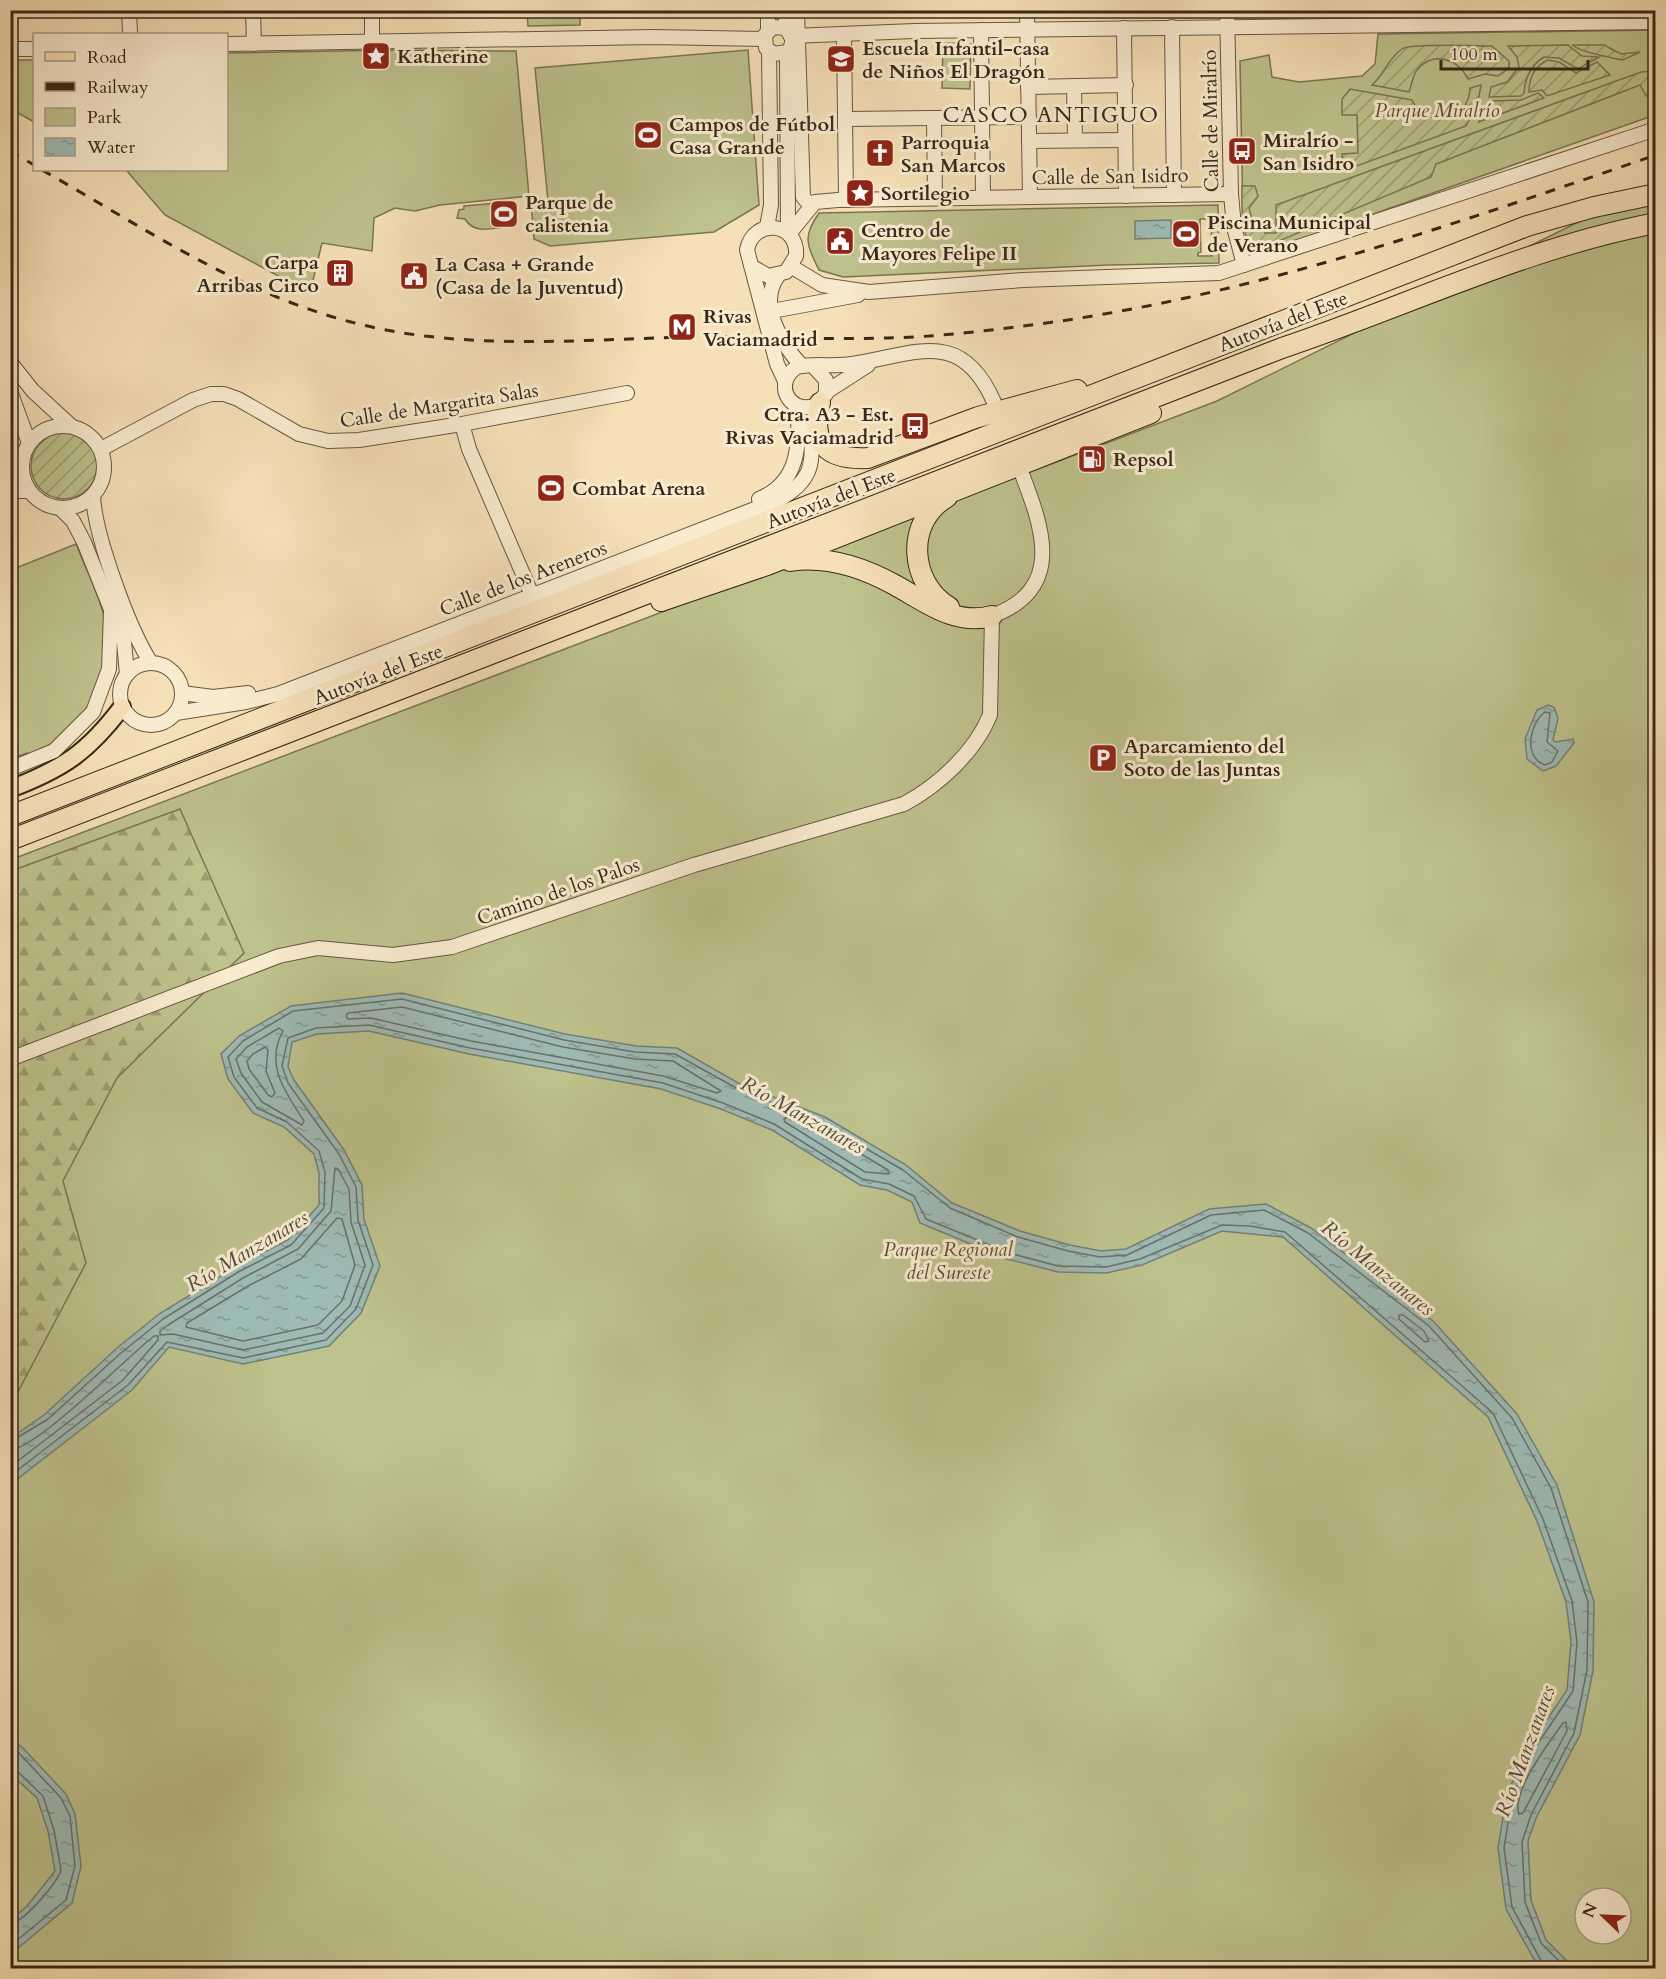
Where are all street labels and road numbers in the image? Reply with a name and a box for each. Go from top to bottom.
street label: Calle de Miralrío [1196,49,1225,193]
street label: Calle de San Isidro [1031,162,1189,191]
street label: Autovía del Este [1215,284,1352,359]
street label: Calle de Margarita Salas [338,376,540,435]
street label: Autovía del Este [763,461,900,536]
street label: Calle de los Areneros [435,534,611,623]
street label: Autovía del Este [310,637,447,712]
street label: Camino de los Palos [473,851,643,932]

